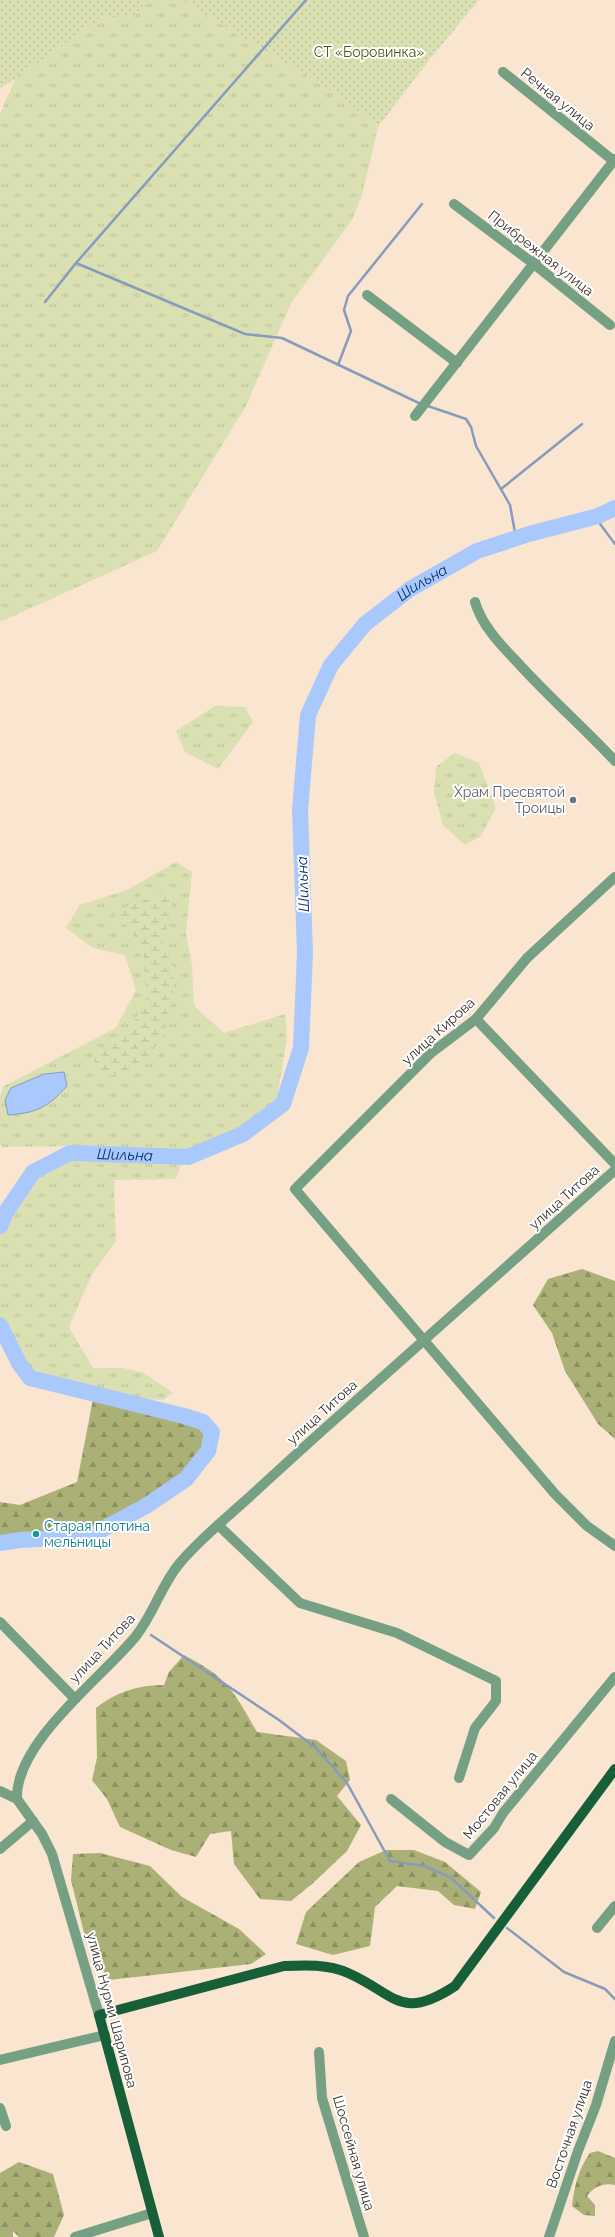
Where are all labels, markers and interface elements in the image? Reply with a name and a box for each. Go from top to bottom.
park label: СТ «Боровинка» [314,44,424,60]
street label: Речная улица [518,64,598,134]
street label: Прибрежная улица [485,207,597,299]
water label: Шильна [393,561,451,605]
place label: Храм Пресвятой Троицы [454,784,565,816]
marker: Храм Пресвятой Троицы [568,795,578,805]
water label: Шильна [293,856,313,912]
street label: улица Кирова [398,994,478,1068]
water label: Шильна [97,1145,153,1165]
street label: улица Титова [526,1161,602,1233]
street label: улица Титова [284,1376,360,1448]
place label: Старая плотина мельницы [44,1518,150,1550]
marker: Старая плотина мельницы [31,1529,41,1539]
street label: улица Титова [66,1610,138,1686]
street label: Мостовая улица [460,1748,540,1842]
street label: улица Нурми Шарипова [83,1930,141,2090]
street label: Восточная улица [543,2078,595,2190]
street label: Шоссейная улица [330,2093,378,2213]

